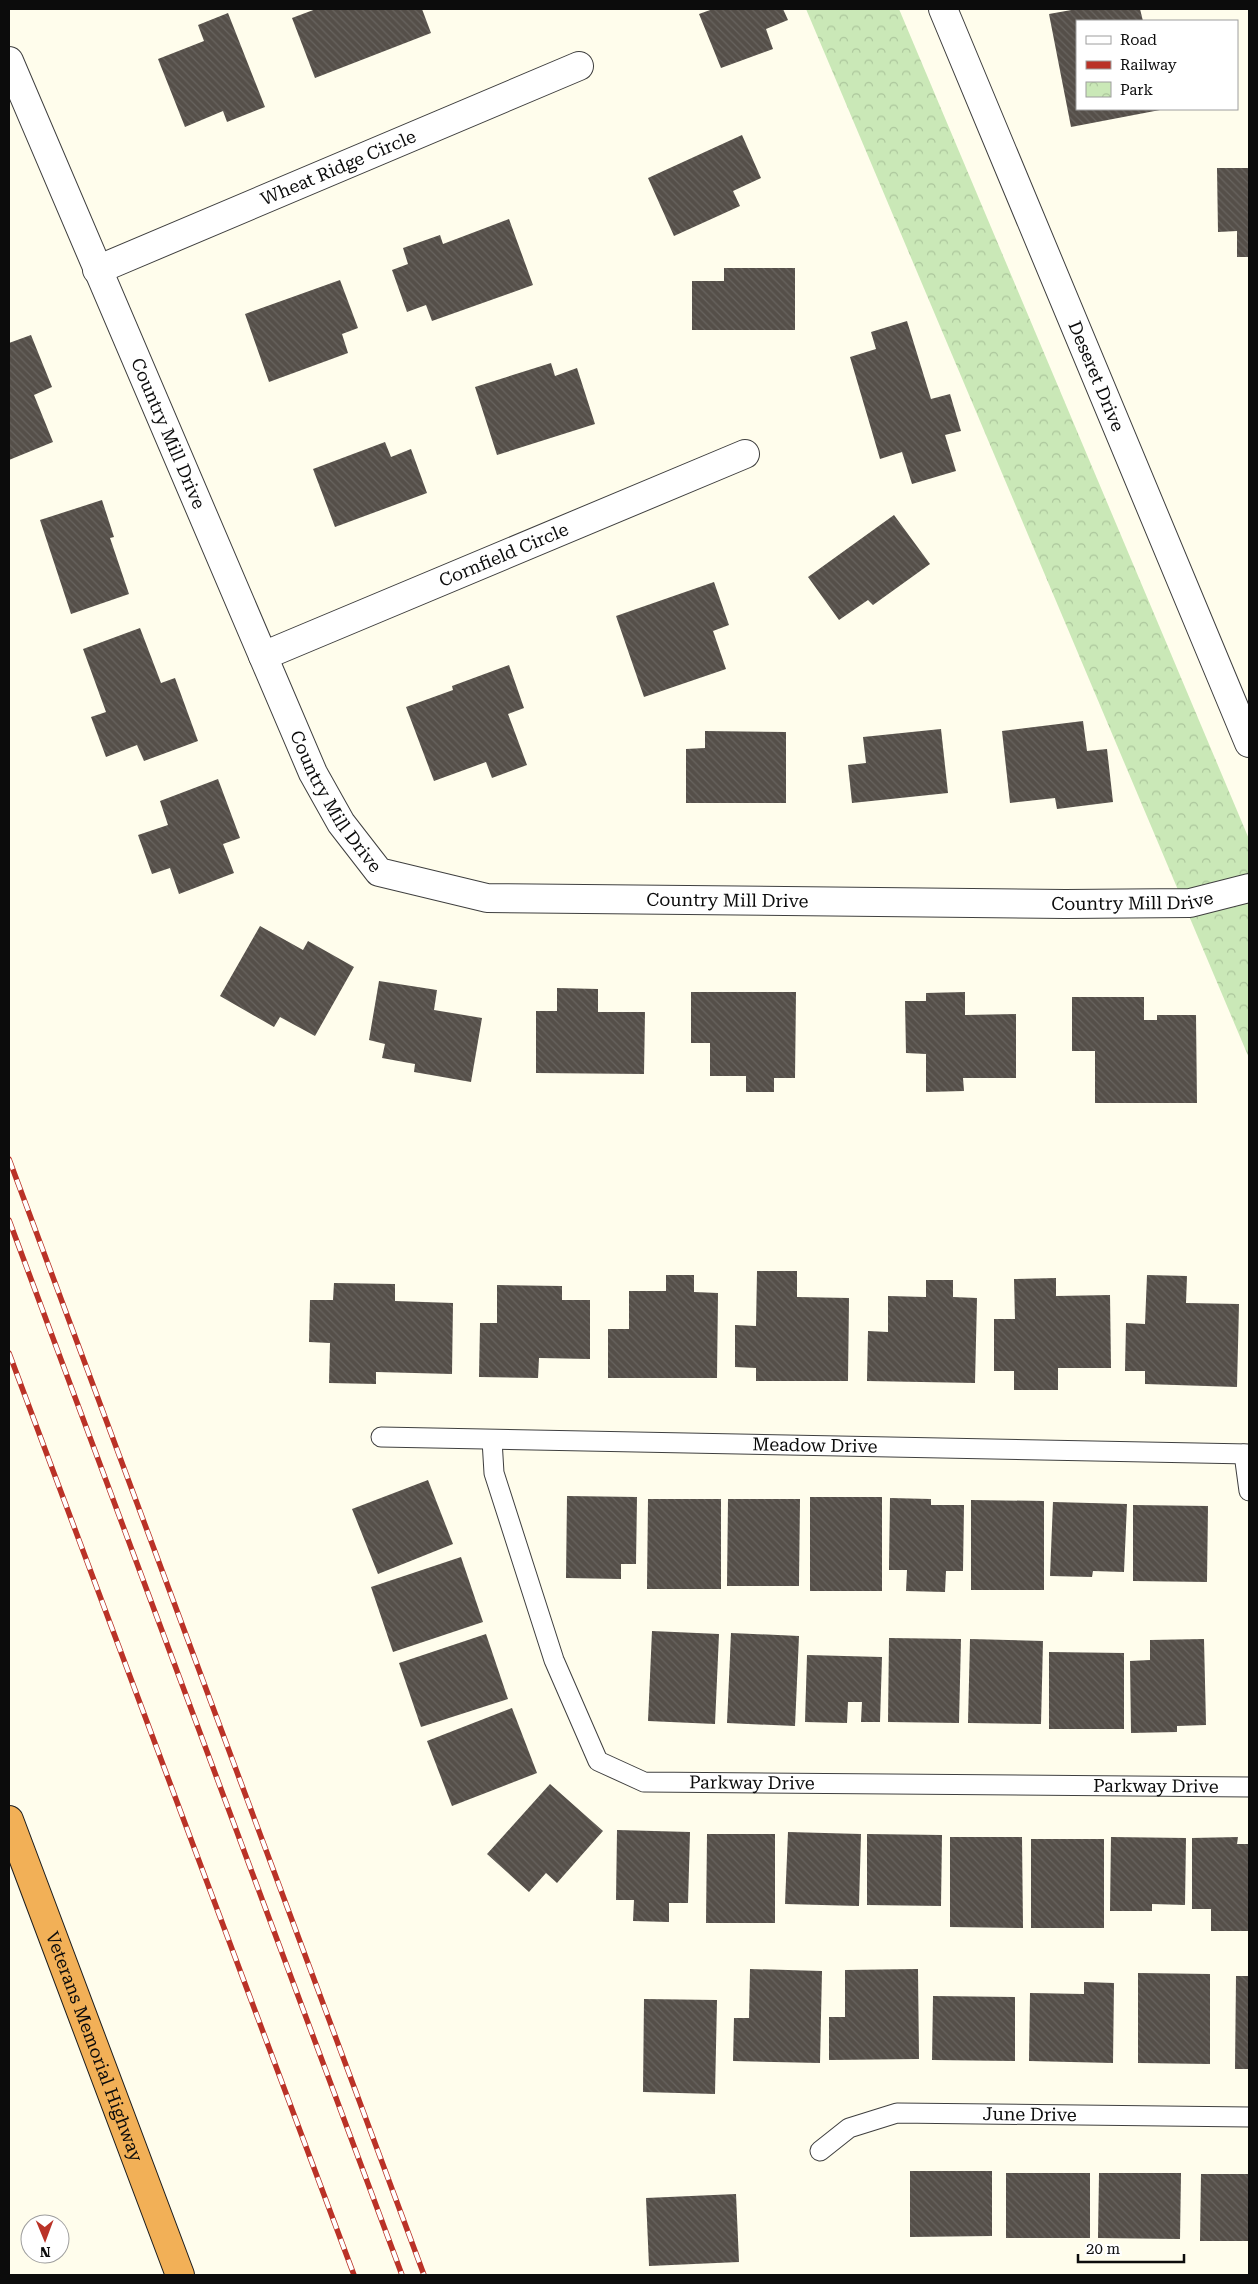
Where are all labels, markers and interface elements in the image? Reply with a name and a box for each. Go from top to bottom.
legend [1076,20,1238,110]
text: Road [1120,31,1157,49]
text: Railway [1120,56,1177,74]
text: Park [1120,81,1154,99]
street label: Wheat Ridge Circle [257,125,419,210]
street label: Deseret Drive [1064,318,1129,435]
street label: Country Mill Drive [127,355,210,512]
street label: Cornfield Circle [436,518,571,591]
street label: Country Mill Drive [286,727,386,876]
street label: Country Mill Drive [1051,887,1215,914]
street label: Country Mill Drive [646,889,809,911]
street label: Meadow Drive [752,1433,878,1457]
street label: Parkway Drive [689,1771,815,1793]
street label: Parkway Drive [1093,1775,1219,1797]
street label: Veterans Memorial Highway [42,1928,147,2165]
street label: June Drive [982,2103,1077,2125]
north arrow [20,2214,70,2264]
scale bar [1078,2232,1184,2264]
text: 20 m [1086,2240,1121,2258]
text: N [39,2244,51,2260]

